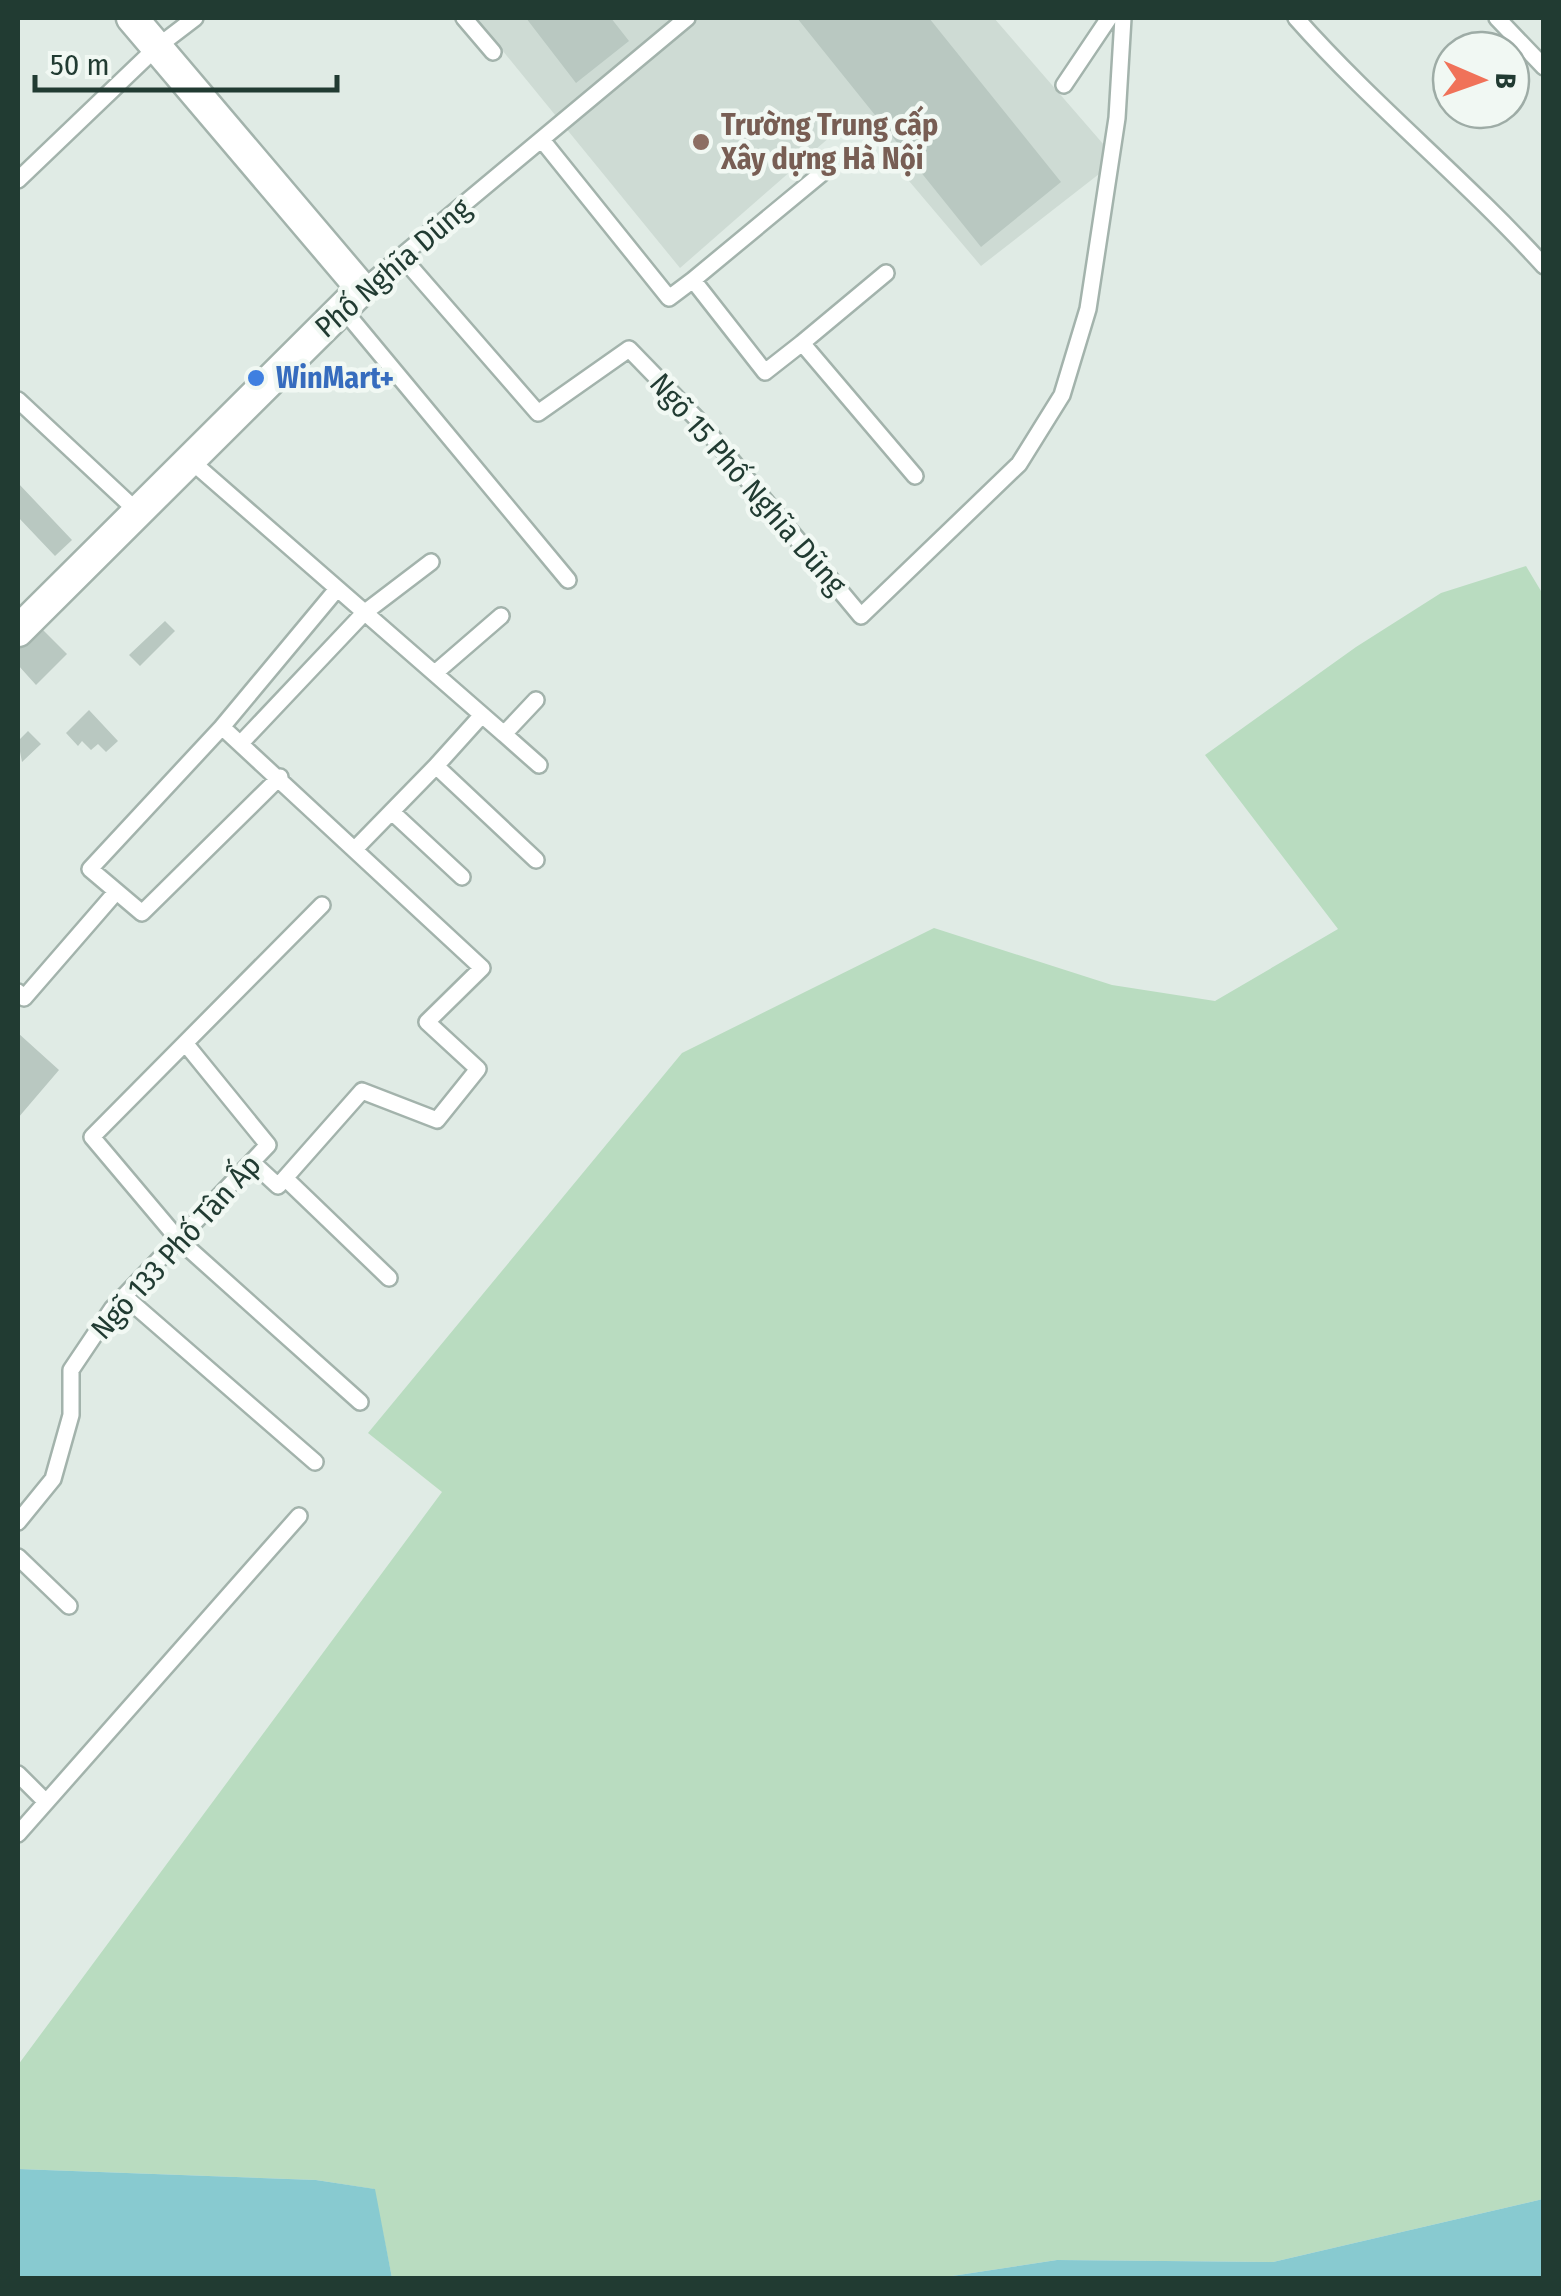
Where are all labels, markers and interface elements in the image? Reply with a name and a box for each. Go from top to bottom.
scale bar [35,30,338,92]
north arrow [1431,30,1531,130]
text: 50 m [50,47,110,83]
text: B [1489,72,1522,90]
place label: Trường Trung cấp Xây dựng Hà Nội [720,105,938,177]
marker: Trường Trung cấp Xây dựng Hà Nội [690,131,712,153]
street label: Phố Nghĩa Dũng [308,190,479,345]
place label: WinMart+ [276,360,394,396]
street label: Ngõ 15 Phố Nghĩa Dũng [642,366,854,603]
marker: WinMart+ [245,367,267,389]
street label: Ngõ 133 Phố Tân Ấp [81,1145,268,1347]

